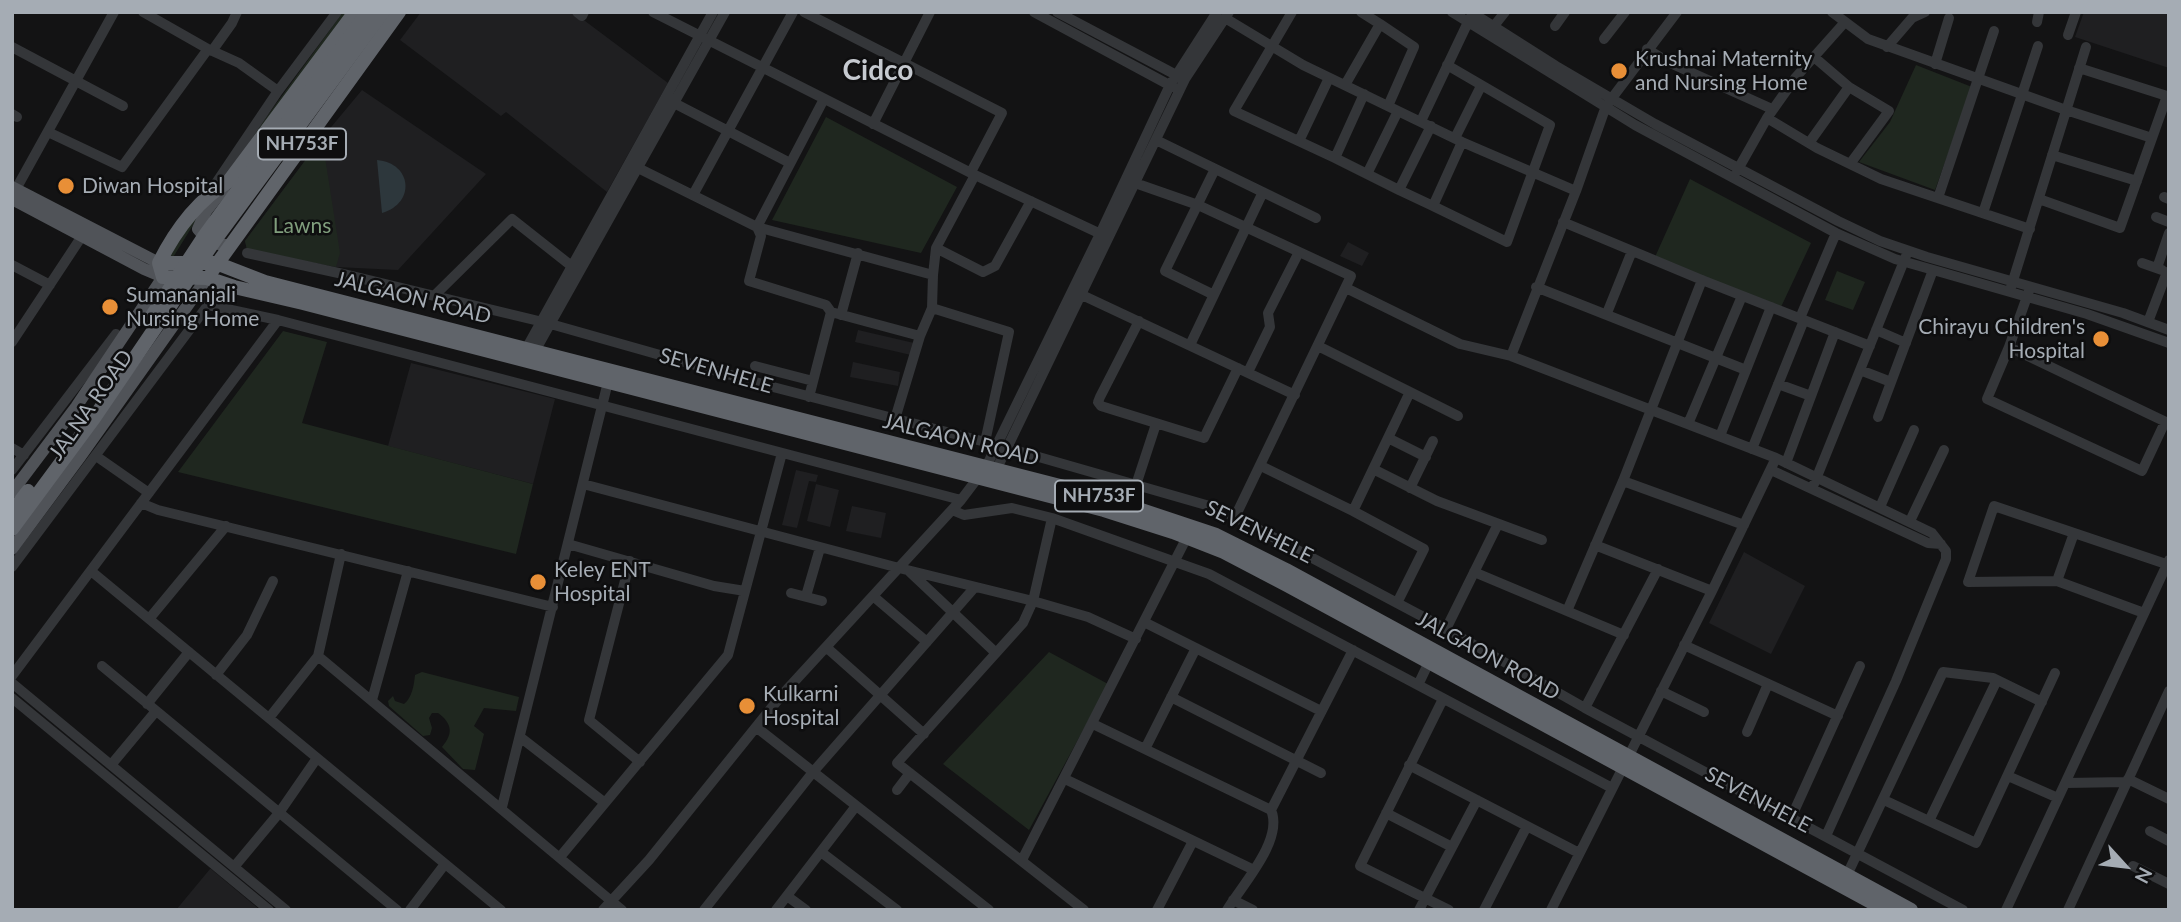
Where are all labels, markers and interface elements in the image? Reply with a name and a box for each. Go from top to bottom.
place label: Krushnai Maternity and Nursing Home [1635,46,1812,96]
district label: Cidco [843,54,913,88]
marker: Krushnai Maternity and Nursing Home [1609,61,1629,81]
road number: NH753F [258,128,346,160]
place label: Diwan Hospital [82,173,223,199]
marker: Diwan Hospital [56,176,76,196]
park label: Lawns [273,213,331,239]
street label: JALGAON ROAD [332,266,494,330]
place label: Sumananjali Nursing Home [126,282,259,332]
marker: Sumananjali Nursing Home [100,297,120,317]
place label: Chirayu Children's Hospital [1918,314,2085,364]
marker: Chirayu Children's Hospital [2091,329,2111,349]
street label: SEVENHELE [656,343,776,399]
street label: JALNA ROAD [44,345,138,465]
street label: JALGAON ROAD [880,408,1042,472]
road number: NH753F [1055,481,1143,512]
street label: SEVENHELE [1201,495,1317,569]
place label: Keley ENT Hospital [554,557,651,607]
marker: Keley ENT Hospital [528,572,548,592]
street label: JALGAON ROAD [1412,606,1564,706]
place label: Kulkarni Hospital [763,681,839,731]
marker: Kulkarni Hospital [737,696,757,716]
street label: SEVENHELE [1700,761,1816,839]
north arrow [2090,831,2160,901]
text: N [2131,864,2158,887]

